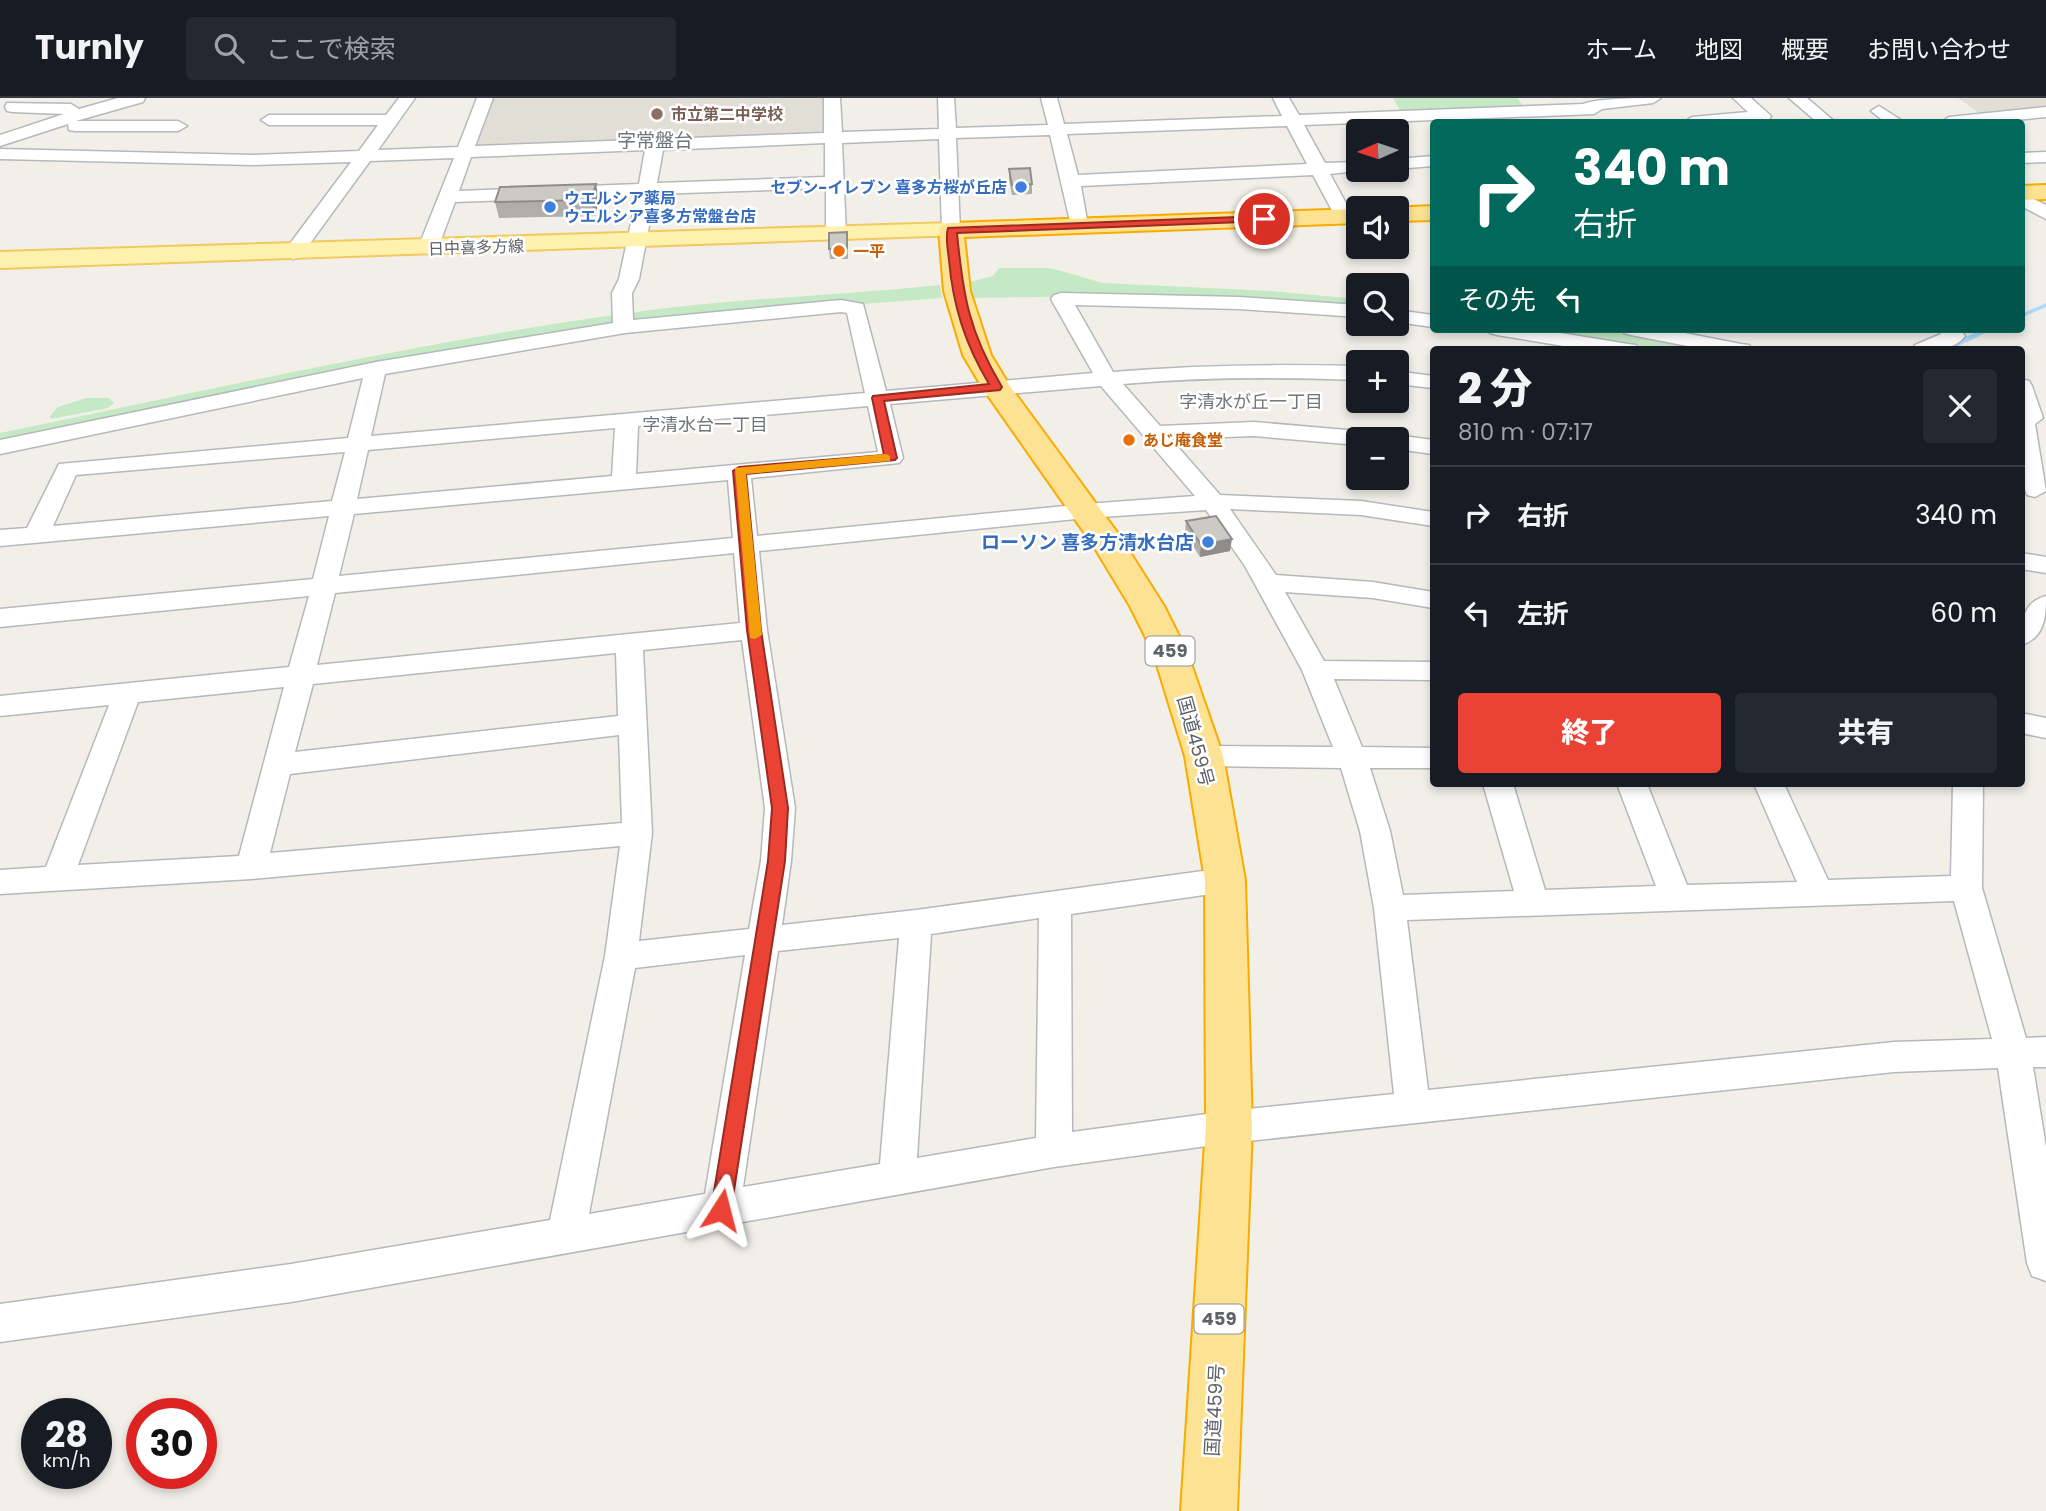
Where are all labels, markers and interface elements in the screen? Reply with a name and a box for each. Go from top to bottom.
search box [186,17,676,80]
text: Turnly [35,24,144,71]
icon: search [210,29,248,67]
text: ここで検索 [266,31,396,67]
text: ホーム [1586,33,1657,66]
text: 地図 [1695,33,1743,66]
text: 概要 [1781,33,1829,66]
text: お問い合わせ [1867,33,2011,66]
place label: 市立第二中学校 [671,103,783,126]
marker: 市立第二中学校 [649,106,665,122]
north arrow [1346,119,1409,182]
map controls [1346,119,1409,490]
district label: 字常盤台 [617,127,693,154]
text: 340 m [1573,134,1730,202]
icon: right [1458,147,1549,238]
place label: セブン-イレブン 喜多方桜が丘店 [770,176,1007,199]
marker: セブン-イレブン 喜多方桜が丘店 [1013,179,1029,195]
place label: ウエルシア薬局 ウエルシア喜多方常盤台店 [564,187,756,228]
pin [1234,189,1294,249]
button: sound [1346,196,1409,259]
marker: ウエルシア薬局 ウエルシア喜多方常盤台店 [542,199,558,215]
icon: arrive [1245,200,1283,238]
text: 右折 [1573,201,1637,246]
street label: 日中喜多方線 [428,234,524,261]
place label: 一平 [853,240,885,263]
marker: 一平 [831,243,847,259]
button: search [1346,273,1409,336]
icon: left [1550,280,1588,318]
text: その先 [1458,282,1536,318]
button: + [1346,350,1409,413]
text: 2 分 [1458,359,1532,418]
button: close [1923,369,1997,443]
district label: 字清水が丘一丁目 [1179,389,1323,414]
district label: 字清水台一丁目 [642,412,768,437]
text: 810 m · 07:17 [1458,416,1593,448]
button: − [1346,427,1409,490]
place label: あじ庵食堂 [1143,429,1223,452]
marker: あじ庵食堂 [1121,432,1137,448]
icon: right [1458,496,1496,534]
text: 340 m [1915,497,1997,533]
text: 右折 [1517,498,1569,534]
place label: ローソン 喜多方清水台店 [981,529,1194,556]
marker: ローソン 喜多方清水台店 [1200,534,1216,550]
icon: left [1458,594,1496,632]
text: 60 m [1930,595,1997,631]
text: 左折 [1517,596,1569,632]
road number: 459 [1146,636,1194,666]
street label: 国道459号 [1170,693,1221,789]
button: 終了 [1458,693,1721,773]
button: 共有 [1735,693,1997,773]
position arrow [684,1173,758,1247]
road number: 459 [1194,1304,1244,1334]
street label: 国道459号 [1199,1363,1230,1457]
speed limit sign: 30 [126,1398,217,1489]
text: 28 [45,1410,88,1459]
text: km/h [43,1448,90,1473]

